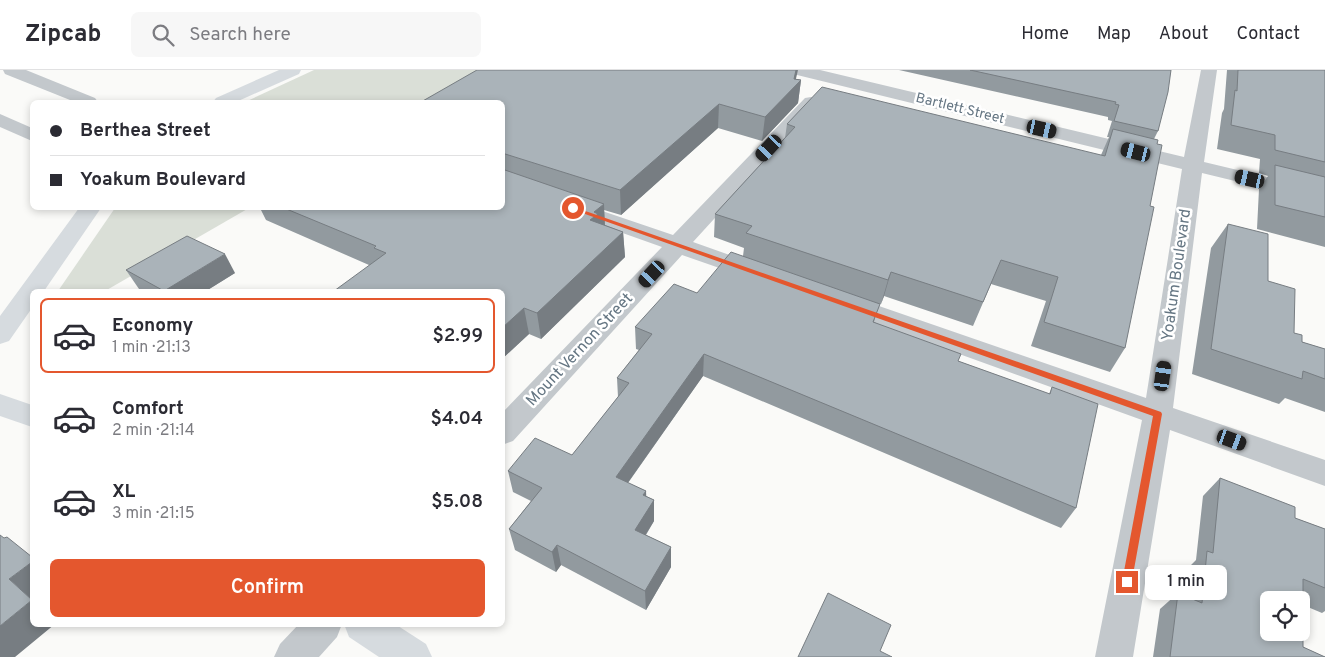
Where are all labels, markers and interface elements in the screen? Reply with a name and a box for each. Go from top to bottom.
search box [131,12,481,57]
text: Zipcab [25,20,101,50]
icon: search [149,21,177,49]
text: Search here [189,23,291,47]
text: Home [1021,23,1069,46]
text: Map [1097,23,1131,46]
text: About [1159,23,1208,46]
text: Contact [1236,23,1300,46]
street label: Bartlett Street [914,90,1006,128]
car [1025,118,1058,140]
text: Berthea Street [80,119,211,143]
car [753,132,784,164]
car [1119,141,1152,163]
text: Yoakum Boulevard [80,168,246,192]
car [1233,168,1266,190]
route start [562,197,584,219]
street label: Yoakum Boulevard [1158,208,1196,342]
car [636,258,667,290]
street label: Mount Vernon Street [522,289,638,411]
icon: car [52,313,97,358]
text: Economy [112,314,193,338]
text: $2.99 [432,324,483,348]
text: 1 min · 21:13 [112,338,191,358]
car [1153,360,1172,392]
icon: car [52,396,97,441]
text: Comfort [112,397,184,421]
text: $4.04 [431,407,483,431]
text: 2 min · 21:14 [112,421,195,441]
car [1215,428,1248,452]
icon: car [52,479,97,524]
text: XL [112,480,135,504]
text: $5.08 [431,490,483,514]
text: 3 min · 21:15 [112,504,195,524]
button: Confirm [50,559,485,617]
callout: 1 min [1144,564,1227,600]
route end [1116,571,1138,593]
text: 1 min [1167,572,1205,592]
map controls [1260,591,1310,641]
button: locate [1260,591,1310,641]

